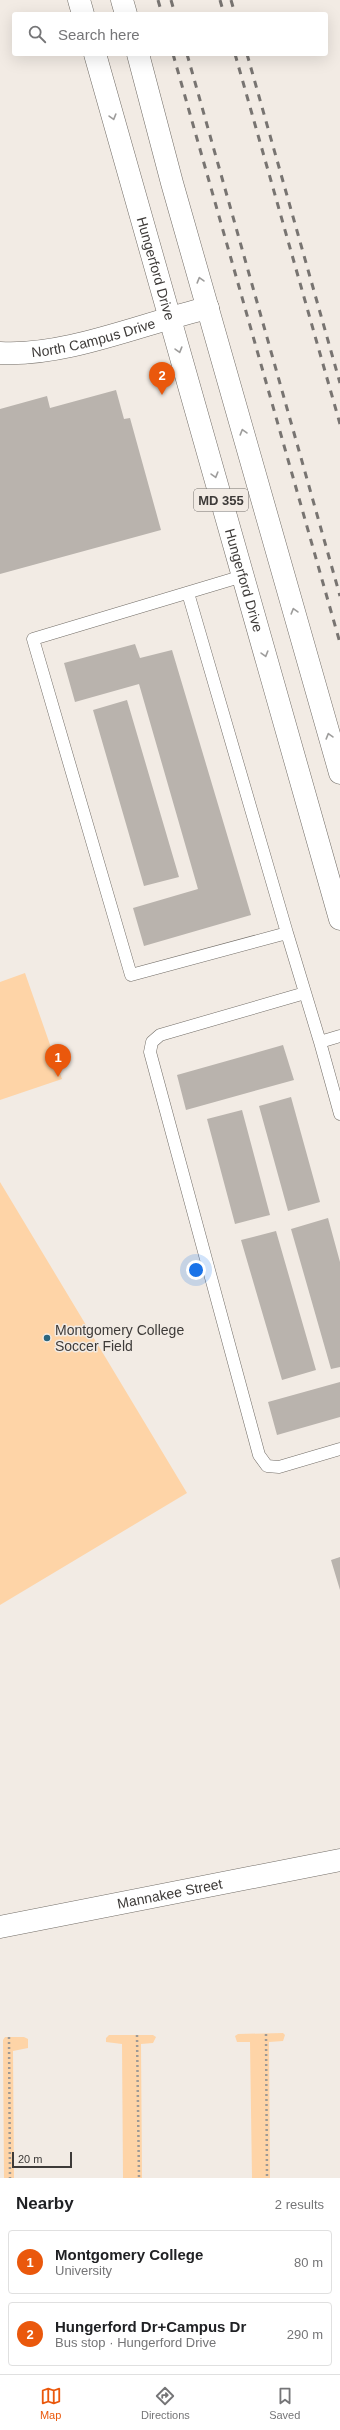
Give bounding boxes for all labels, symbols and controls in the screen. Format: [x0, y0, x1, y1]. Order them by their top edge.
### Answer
search box [12, 12, 328, 56]
icon: search [26, 23, 48, 45]
text: Search here [58, 26, 140, 43]
one-way arrow [108, 114, 117, 121]
street label: Hungerford Drive [134, 215, 178, 322]
one-way arrow [196, 277, 205, 284]
street label: North Campus Drive [30, 315, 157, 360]
one-way arrow [174, 347, 183, 354]
pin: 2 [149, 362, 175, 395]
one-way arrow [239, 429, 248, 436]
one-way arrow [210, 472, 218, 479]
road number: MD 355 [194, 489, 248, 511]
street label: Hungerford Drive [222, 527, 266, 634]
one-way arrow [290, 608, 299, 615]
one-way arrow [260, 651, 269, 658]
one-way arrow [325, 733, 334, 740]
pin: 1 [45, 1044, 71, 1077]
your location [186, 1260, 206, 1280]
place label: Montgomery College Soccer Field [55, 1322, 184, 1354]
marker: Montgomery College Soccer Field [42, 1333, 52, 1343]
street label: Mannakee Street [116, 1875, 224, 1912]
scale bar [12, 2150, 72, 2169]
text: 20 m [18, 2153, 42, 2165]
text: Nearby [16, 2194, 74, 2213]
text: 2 results [275, 2197, 324, 2212]
text: Montgomery College [55, 2246, 203, 2263]
text: 1 [26, 2255, 34, 2270]
text: 80 m [294, 2255, 323, 2270]
text: University [55, 2263, 112, 2278]
text: Hungerford Dr+Campus Dr [55, 2318, 246, 2335]
text: 2 [26, 2327, 34, 2342]
text: 290 m [287, 2327, 323, 2342]
text: Bus stop · Hungerford Drive [55, 2335, 216, 2350]
tab: Map [40, 2385, 62, 2421]
tab: Directions [141, 2385, 190, 2421]
tab: Saved [269, 2385, 300, 2421]

